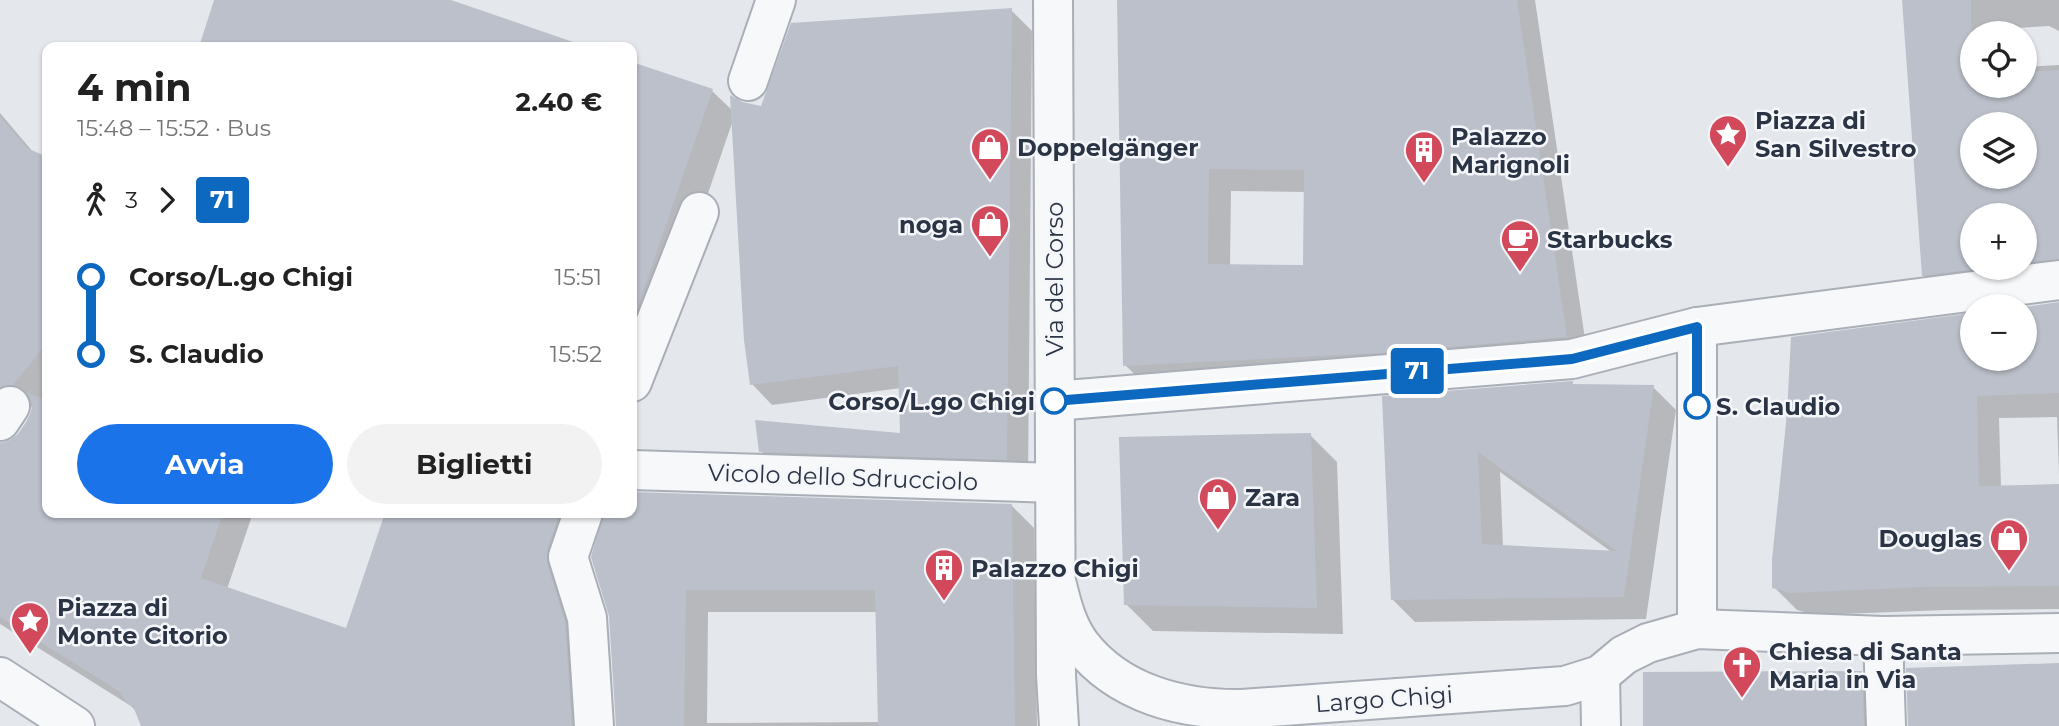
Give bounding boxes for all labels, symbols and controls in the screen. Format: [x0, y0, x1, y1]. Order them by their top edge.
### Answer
map controls [1960, 21, 2037, 371]
button: locate [1960, 21, 2037, 98]
text: 4 min [77, 64, 192, 111]
text: 2.40 € [516, 86, 602, 118]
place label: Piazza di San Silvestro [1755, 106, 1916, 163]
button: layers [1960, 112, 2037, 189]
place icon: Piazza di San Silvestro [1707, 113, 1749, 168]
text: 15:48 – 15:52 · Bus [77, 114, 271, 142]
place label: Palazzo Marignoli [1451, 122, 1570, 179]
shop icon: Doppelgänger [969, 126, 1011, 181]
building icon: Palazzo Marignoli [1403, 129, 1445, 184]
place label: Doppelgänger [1017, 133, 1199, 162]
icon: walk [77, 181, 115, 219]
icon: forward [148, 181, 186, 219]
text: 71 [210, 185, 235, 214]
text: 3 [125, 186, 138, 214]
street label: Via del Corso [1040, 202, 1069, 356]
shop icon: noga [969, 203, 1011, 258]
button: + [1960, 203, 2037, 280]
place label: noga [899, 210, 963, 239]
cafe icon: Starbucks [1499, 218, 1541, 273]
place label: Starbucks [1547, 225, 1673, 254]
text: Corso/L.go Chigi [129, 261, 353, 293]
text: 15:51 [554, 263, 602, 291]
button: − [1960, 294, 2037, 371]
text: S. Claudio [129, 338, 264, 370]
text: 15:52 [550, 340, 602, 368]
line badge: 71 [1386, 348, 1448, 394]
text: 71 [1405, 356, 1429, 385]
place label: Corso/L.go Chigi [828, 387, 1035, 416]
marker: Corso/L.go Chigi [1041, 388, 1067, 414]
place label: S. Claudio [1716, 392, 1840, 421]
marker: S. Claudio [1684, 393, 1710, 419]
button: Avvia [77, 424, 333, 504]
button: Biglietti [347, 424, 602, 504]
street label: Vicolo dello Sdrucciolo [707, 458, 979, 496]
shop icon: Zara [1197, 476, 1239, 531]
place label: Zara [1245, 483, 1300, 512]
shop icon: Douglas [1988, 517, 2030, 572]
place label: Douglas [1878, 524, 1982, 553]
building icon: Palazzo Chigi [923, 547, 965, 602]
place label: Palazzo Chigi [971, 554, 1139, 583]
place label: Piazza di Monte Citorio [57, 593, 228, 650]
place icon: Piazza di Monte Citorio [9, 600, 51, 655]
place label: Chiesa di Santa Maria in Via [1769, 637, 1962, 694]
church icon: Chiesa di Santa Maria in Via [1721, 644, 1763, 699]
street label: Largo Chigi [1314, 680, 1454, 718]

